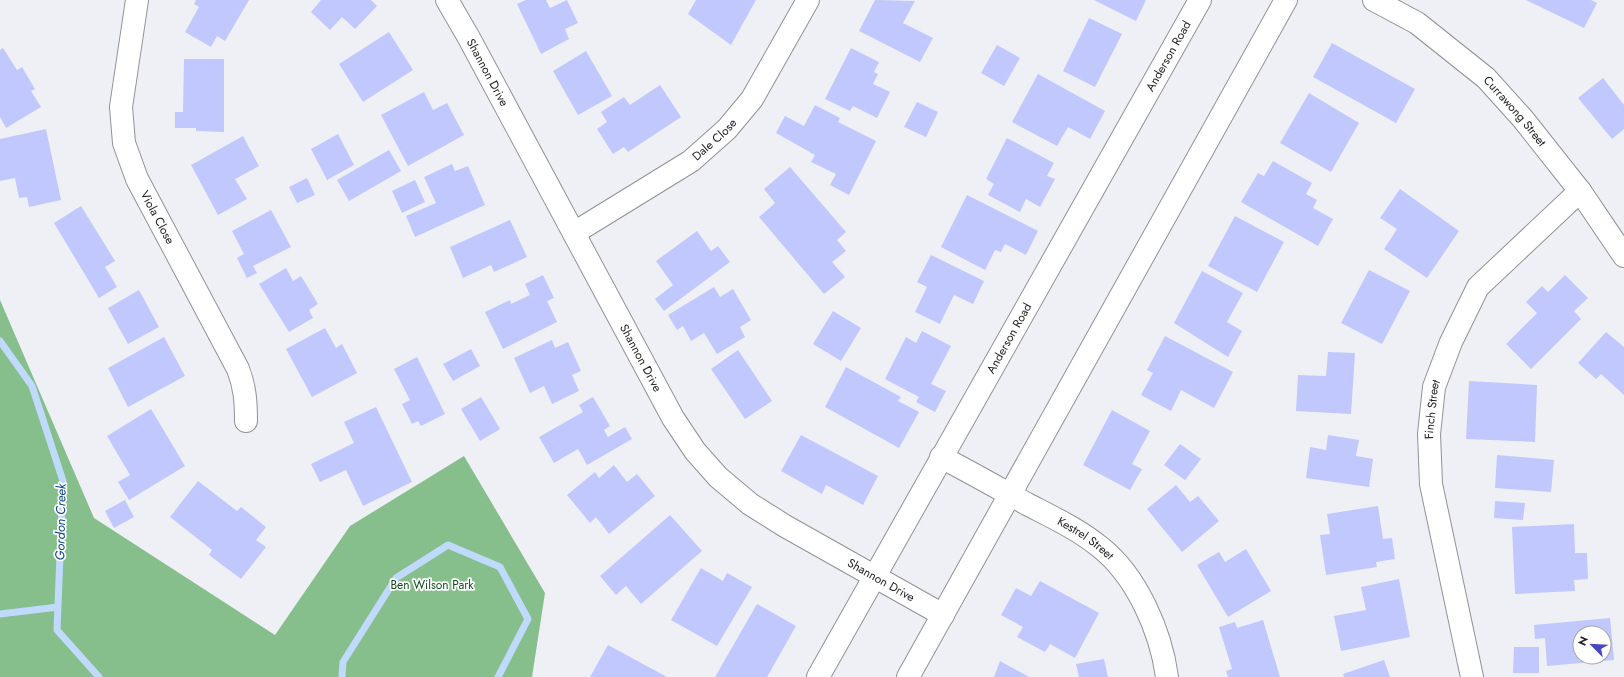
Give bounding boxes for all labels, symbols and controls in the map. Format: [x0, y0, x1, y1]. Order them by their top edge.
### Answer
street label: Anderson Road [1141, 17, 1196, 95]
street label: Shannon Drive [462, 35, 513, 110]
street label: Currawong Street [1479, 72, 1551, 151]
street label: Dale Close [688, 115, 741, 165]
street label: Viola Close [136, 187, 179, 247]
street label: Anderson Road [982, 300, 1036, 377]
street label: Shannon Drive [615, 321, 666, 395]
street label: Finch Street [1420, 377, 1445, 440]
water label: Gordon Creek [50, 483, 71, 561]
street label: Kestrel Street [1054, 512, 1118, 564]
street label: Shannon Drive [844, 554, 918, 606]
park label: Ben Wilson Park [390, 576, 474, 594]
north arrow [1572, 625, 1612, 665]
text: N [1574, 634, 1592, 648]

